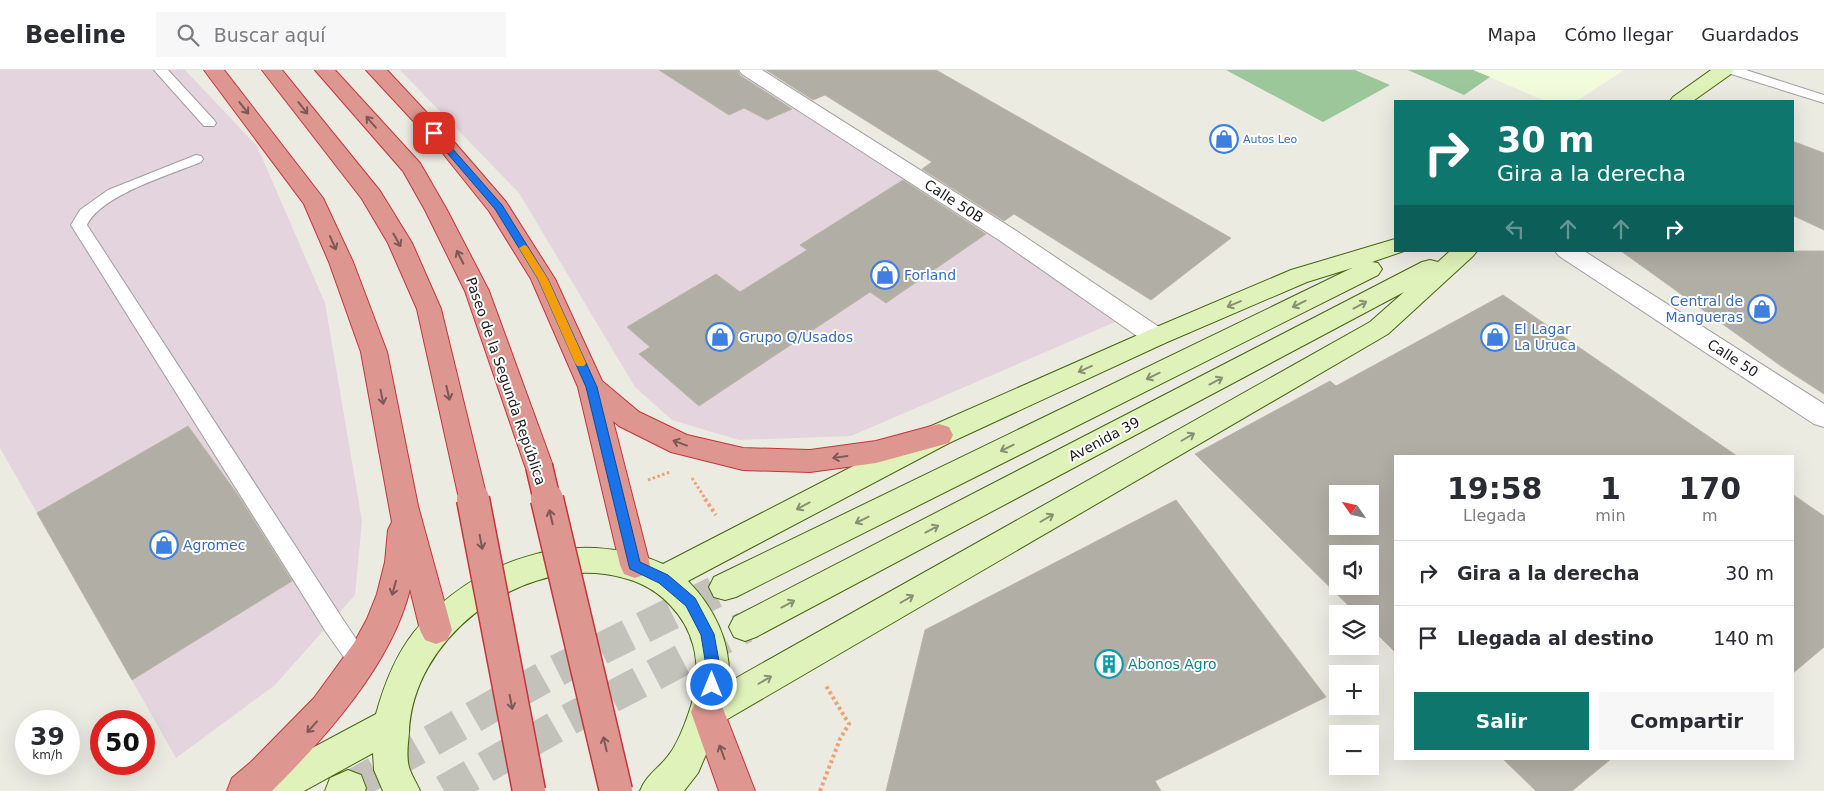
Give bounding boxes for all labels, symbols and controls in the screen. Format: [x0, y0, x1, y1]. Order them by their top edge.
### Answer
search box [156, 12, 506, 57]
text: Beeline [25, 21, 126, 49]
icon: search [174, 21, 202, 49]
text: Buscar aquí [214, 24, 326, 46]
text: Mapa [1487, 24, 1536, 45]
text: Cómo llegar [1564, 24, 1673, 45]
text: Guardados [1701, 24, 1799, 45]
one-way arrow [238, 101, 249, 114]
one-way arrow [298, 101, 308, 115]
pin [413, 112, 455, 154]
one-way arrow [365, 116, 377, 129]
icon: arrive [420, 119, 448, 147]
icon: right [1414, 120, 1479, 185]
text: 30 m [1497, 120, 1594, 160]
shop icon: Autos Leo [1209, 124, 1239, 154]
place label: Autos Leo [1243, 133, 1297, 146]
text: Gira a la derecha [1497, 161, 1686, 186]
street label: Calle 50B [922, 176, 986, 226]
icon: left [1501, 215, 1529, 243]
icon: ahead [1554, 215, 1582, 243]
icon: ahead [1607, 215, 1635, 243]
icon: right [1660, 215, 1688, 243]
one-way arrow [393, 232, 403, 246]
one-way arrow [328, 235, 338, 250]
one-way arrow [455, 250, 464, 265]
shop icon: Forland [870, 260, 900, 290]
place label: Forland [904, 267, 956, 283]
street label: Paseo de la Segunda República [463, 275, 549, 487]
place label: Central de Mangueras [1665, 293, 1743, 325]
shop icon: Central de Mangueras [1747, 294, 1777, 324]
one-way arrow [1227, 299, 1242, 309]
one-way arrow [1291, 299, 1306, 309]
one-way arrow [1352, 300, 1367, 310]
place label: El Lagar La Uruca [1514, 321, 1576, 353]
shop icon: Grupo Q/Usados [705, 322, 735, 352]
shop icon: El Lagar La Uruca [1480, 322, 1510, 352]
place label: Grupo Q/Usados [739, 329, 853, 345]
street label: Calle 50 [1705, 336, 1761, 380]
one-way arrow [1078, 365, 1093, 374]
one-way arrow [1146, 372, 1161, 381]
one-way arrow [1208, 375, 1222, 385]
one-way arrow [444, 384, 453, 400]
one-way arrow [378, 389, 388, 405]
street label: Avenida 39 [1066, 414, 1142, 464]
one-way arrow [1181, 432, 1195, 442]
one-way arrow [673, 438, 688, 447]
one-way arrow [1000, 444, 1015, 453]
one-way arrow [833, 452, 849, 462]
text: 19:58 [1447, 471, 1542, 506]
text: 1 [1600, 471, 1621, 506]
text: 170 [1678, 471, 1741, 506]
north arrow [1329, 485, 1379, 535]
map controls [1329, 485, 1379, 775]
one-way arrow [795, 501, 810, 511]
text: Llegada [1463, 506, 1526, 525]
text: min [1595, 506, 1626, 525]
text: m [1702, 506, 1718, 525]
one-way arrow [546, 510, 555, 526]
one-way arrow [1040, 513, 1055, 523]
one-way arrow [854, 515, 869, 525]
one-way arrow [924, 524, 939, 533]
shop icon: Agromec [149, 530, 179, 560]
one-way arrow [477, 533, 486, 549]
place label: Agromec [183, 537, 245, 553]
button: sound [1329, 545, 1379, 595]
icon: right [1414, 559, 1442, 587]
text: Gira a la derecha [1457, 562, 1640, 584]
text: 30 m [1725, 562, 1774, 584]
one-way arrow [389, 580, 398, 596]
one-way arrow [899, 594, 914, 604]
one-way arrow [780, 599, 795, 608]
button: layers [1329, 605, 1379, 655]
icon: arrive [1414, 624, 1442, 652]
text: Llegada al destino [1457, 627, 1654, 649]
text: 140 m [1713, 627, 1774, 649]
building icon: Abonos Agro [1094, 649, 1124, 679]
place label: Abonos Agro [1128, 656, 1217, 672]
position arrow [685, 658, 737, 710]
button: + [1329, 665, 1379, 715]
one-way arrow [758, 674, 772, 684]
button: Salir [1414, 692, 1589, 750]
button: Compartir [1599, 692, 1774, 750]
one-way arrow [507, 693, 517, 709]
speed limit sign: 50 [90, 710, 155, 775]
one-way arrow [306, 720, 317, 733]
text: 39 [30, 722, 65, 751]
button: − [1329, 725, 1379, 775]
one-way arrow [600, 736, 609, 752]
one-way arrow [717, 744, 726, 760]
text: km/h [32, 748, 63, 762]

